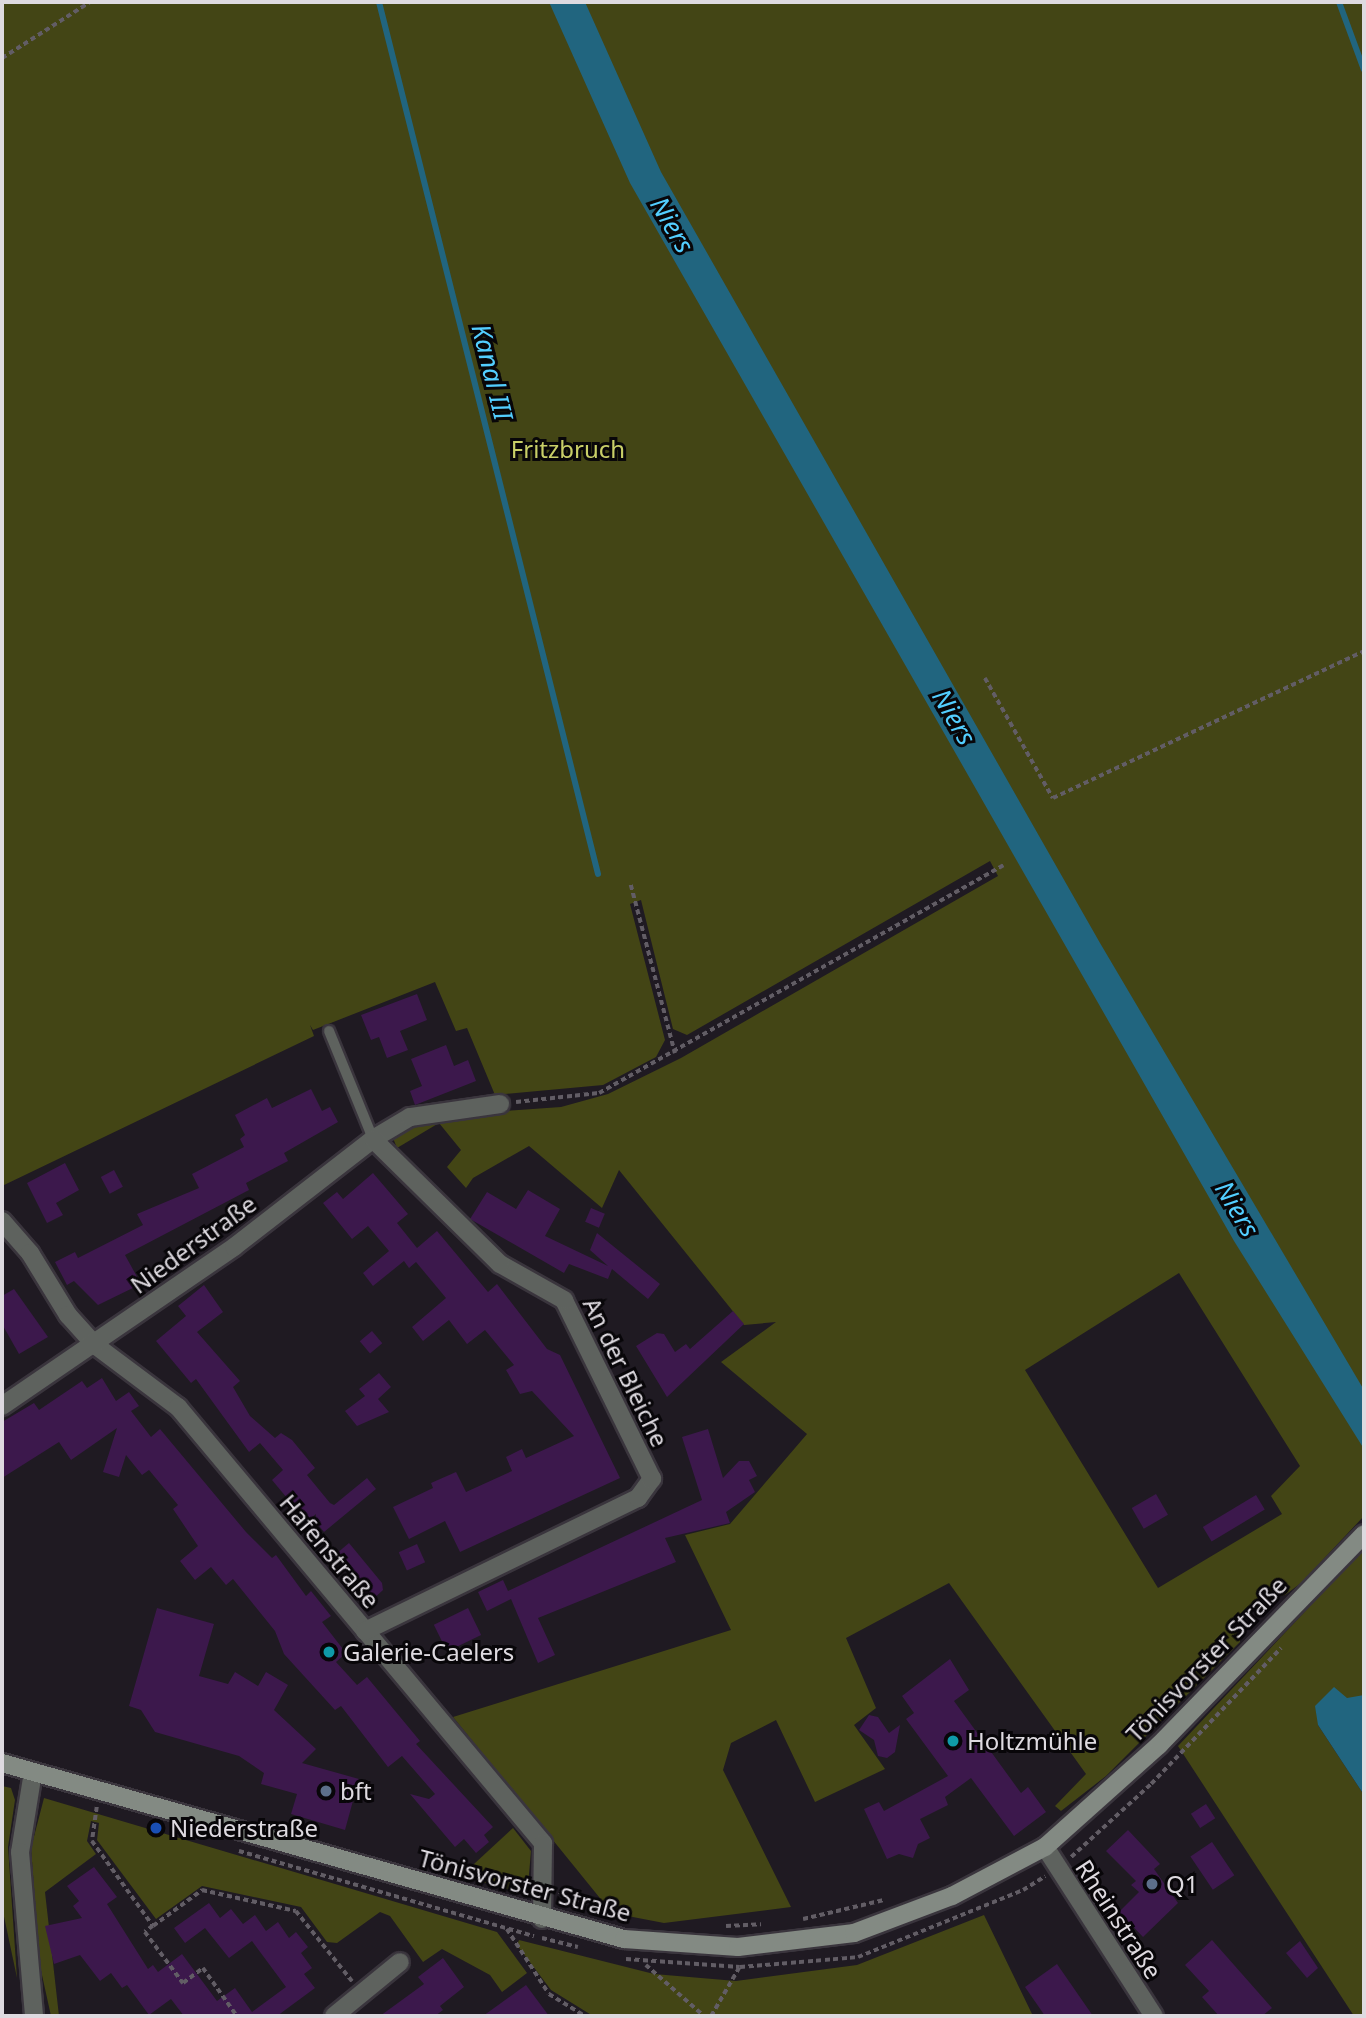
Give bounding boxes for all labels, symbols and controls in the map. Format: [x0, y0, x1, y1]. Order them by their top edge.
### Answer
water label: Niers [644, 191, 700, 259]
water label: Kanal III [465, 321, 519, 423]
park label: Fritzbruch [511, 435, 625, 463]
water label: Niers [926, 683, 982, 751]
water label: Niers [1208, 1175, 1266, 1243]
street label: Niederstraße [125, 1189, 261, 1299]
street label: An der Bleiche [577, 1293, 675, 1451]
street label: Hafenstraße [274, 1488, 386, 1614]
street label: Tönisvorster Straße [1120, 1570, 1292, 1748]
place label: Galerie-Caelers [343, 1638, 514, 1666]
marker: Galerie-Caelers [321, 1644, 337, 1660]
place label: Holtzmühle [967, 1727, 1097, 1755]
marker: Holtzmühle [945, 1733, 961, 1749]
place label: bft [340, 1777, 372, 1805]
marker: bft [318, 1783, 334, 1799]
place label: Niederstraße [170, 1814, 318, 1842]
marker: Niederstraße [148, 1820, 164, 1836]
street label: Tönisvorster Straße [416, 1843, 634, 1927]
street label: Rheinstraße [1070, 1854, 1168, 1984]
place label: Q1 [1166, 1870, 1198, 1898]
marker: Q1 [1144, 1876, 1160, 1892]

